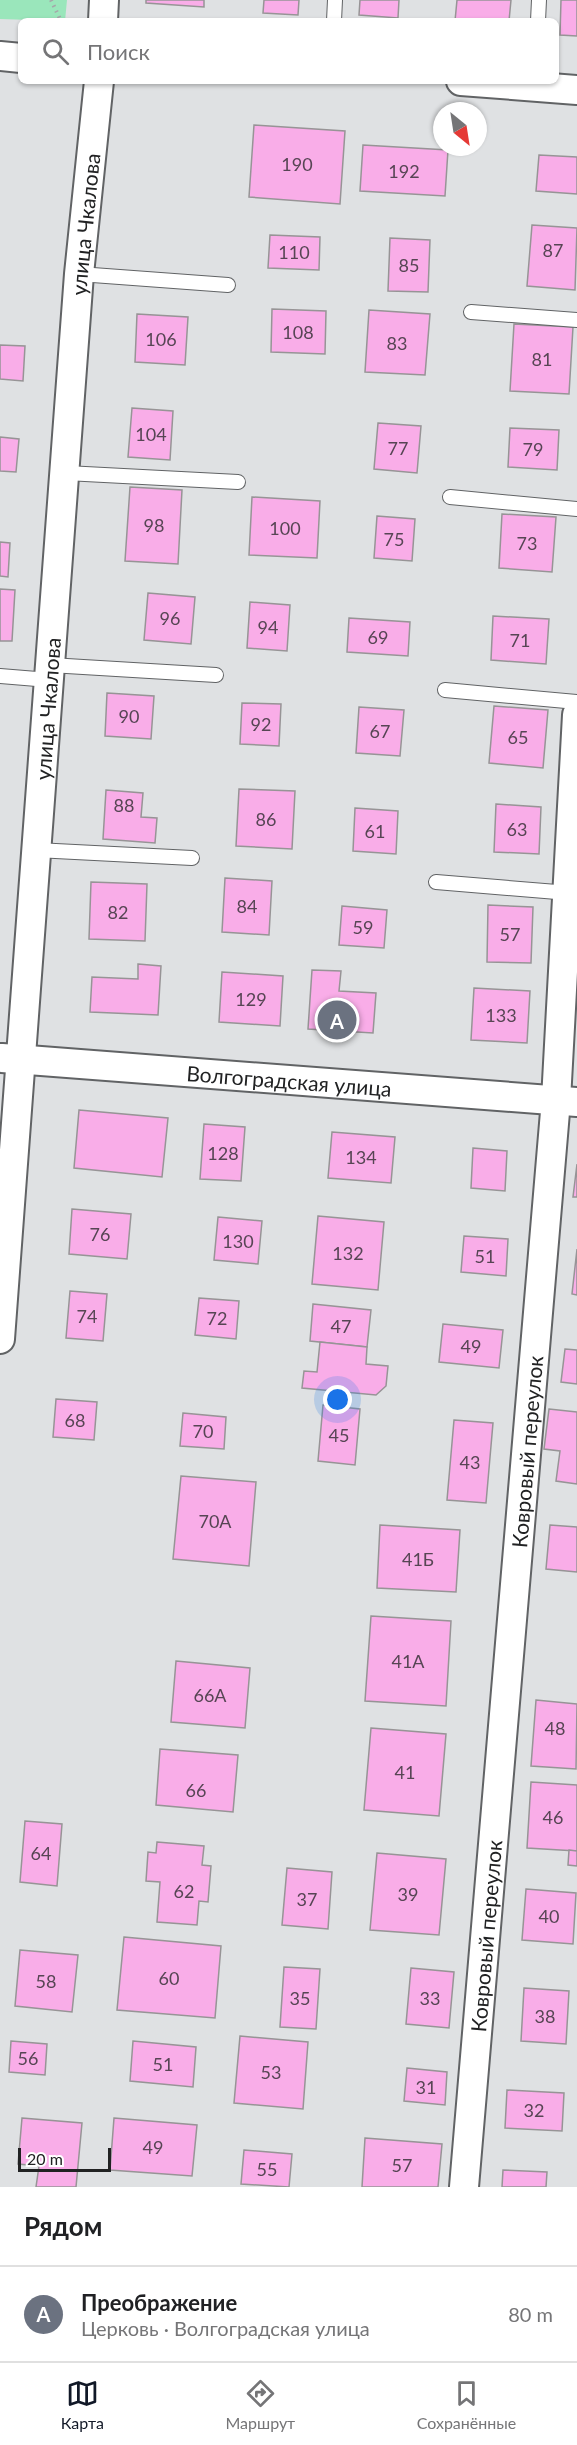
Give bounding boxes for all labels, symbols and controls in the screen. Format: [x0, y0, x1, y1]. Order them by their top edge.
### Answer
search box [18, 18, 559, 84]
icon: search [39, 35, 72, 68]
text: Поиск [87, 38, 150, 65]
north arrow [433, 102, 487, 156]
street label: улица Чкалова [65, 152, 104, 296]
house number: 190 [281, 153, 313, 175]
house number: 192 [388, 160, 420, 182]
house number: 87 [543, 239, 563, 261]
house number: 110 [278, 241, 310, 263]
house number: 85 [399, 254, 419, 276]
house number: 108 [282, 321, 314, 343]
house number: 106 [145, 328, 177, 350]
house number: 83 [387, 332, 407, 354]
house number: 81 [532, 348, 552, 370]
house number: 104 [135, 423, 167, 445]
house number: 77 [388, 437, 408, 459]
house number: 79 [523, 438, 543, 460]
house number: 98 [144, 514, 164, 536]
house number: 100 [269, 517, 301, 539]
house number: 75 [384, 528, 404, 550]
house number: 73 [517, 532, 537, 554]
house number: 96 [160, 607, 180, 629]
house number: 94 [258, 616, 278, 638]
house number: 69 [368, 626, 388, 648]
house number: 71 [510, 629, 530, 651]
street label: улица Чкалова [29, 637, 65, 781]
house number: 90 [119, 705, 139, 727]
house number: 92 [251, 713, 271, 735]
house number: 67 [370, 720, 390, 742]
house number: 65 [508, 726, 528, 748]
house number: 88 [114, 794, 134, 816]
house number: 86 [256, 808, 276, 830]
house number: 63 [507, 818, 527, 840]
house number: 61 [365, 820, 385, 842]
house number: 84 [237, 895, 257, 917]
house number: 82 [108, 901, 128, 923]
house number: 59 [353, 916, 373, 938]
house number: 57 [500, 923, 520, 945]
house number: 129 [235, 988, 267, 1010]
pin: A [318, 998, 356, 1042]
house number: 133 [485, 1004, 517, 1026]
street label: Волгоградская улица [186, 1060, 393, 1100]
house number: 128 [207, 1142, 239, 1164]
house number: 134 [345, 1146, 377, 1168]
house number: 76 [90, 1223, 110, 1245]
house number: 130 [222, 1230, 254, 1252]
house number: 132 [332, 1242, 364, 1264]
house number: 51 [475, 1245, 495, 1267]
house number: 74 [77, 1305, 97, 1327]
house number: 72 [207, 1307, 227, 1329]
house number: 47 [331, 1315, 351, 1337]
house number: 49 [461, 1335, 481, 1357]
street label: Ковровый переулок [506, 1354, 547, 1549]
your location [323, 1385, 352, 1414]
house number: 68 [65, 1409, 85, 1431]
house number: 70 [193, 1420, 213, 1442]
house number: 45 [329, 1424, 349, 1446]
house number: 43 [460, 1451, 480, 1473]
house number: 70А [198, 1510, 232, 1532]
house number: 41Б [402, 1548, 434, 1570]
house number: 41А [391, 1650, 425, 1672]
house number: 66А [193, 1684, 227, 1706]
house number: 48 [545, 1717, 565, 1739]
house number: 41 [395, 1761, 415, 1783]
house number: 66 [186, 1779, 206, 1801]
house number: 46 [543, 1806, 563, 1828]
street label: Ковровый переулок [465, 1839, 506, 2033]
house number: 64 [31, 1842, 51, 1864]
house number: 62 [174, 1880, 194, 1902]
house number: 39 [398, 1883, 418, 1905]
house number: 37 [297, 1888, 317, 1910]
house number: 40 [539, 1905, 559, 1927]
house number: 60 [159, 1967, 179, 1989]
house number: 58 [36, 1970, 56, 1992]
house number: 35 [290, 1987, 310, 2009]
house number: 33 [420, 1987, 440, 2009]
house number: 38 [535, 2005, 555, 2027]
house number: 56 [18, 2047, 38, 2069]
house number: 51 [153, 2053, 173, 2075]
house number: 53 [261, 2061, 281, 2083]
house number: 31 [416, 2076, 436, 2098]
house number: 32 [524, 2099, 544, 2121]
house number: 49 [143, 2136, 163, 2158]
scale bar [18, 2145, 111, 2172]
text: 20 m [27, 2149, 63, 2168]
house number: 57 [392, 2154, 412, 2176]
house number: 55 [257, 2158, 277, 2180]
text: Рядом [24, 2210, 102, 2242]
text: Преображение [81, 2289, 237, 2316]
text: A [37, 2302, 50, 2326]
text: 80 m [508, 2302, 553, 2326]
text: Церковь · Волгоградская улица [81, 2316, 370, 2340]
tab: Карта [61, 2377, 104, 2432]
tab: Маршрут [225, 2377, 295, 2432]
tab: Сохранённые [417, 2377, 516, 2432]

